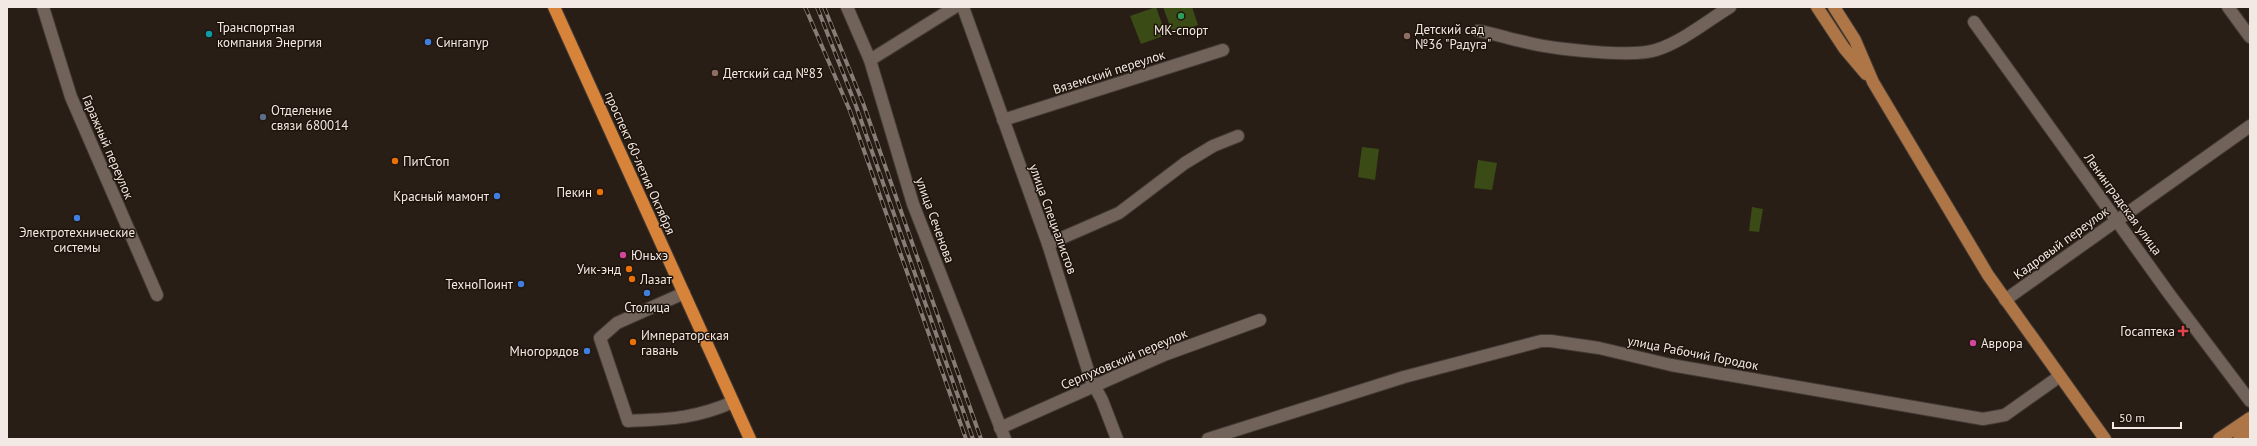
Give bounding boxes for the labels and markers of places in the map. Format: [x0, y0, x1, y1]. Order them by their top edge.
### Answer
marker: МК-спорт [1176, 11, 1186, 21]
place label: Транспортная компания Энергия [217, 19, 322, 51]
place label: Детский сад №36 "Радуга" [1415, 21, 1491, 53]
place label: МК-спорт [1154, 22, 1209, 39]
marker: Транспортная компания Энергия [204, 29, 214, 39]
marker: Детский сад №36 "Радуга" [1402, 31, 1412, 41]
place label: Сингапур [436, 34, 489, 51]
marker: Сингапур [423, 37, 433, 47]
place label: Детский сад №83 [723, 65, 823, 82]
marker: Детский сад №83 [710, 68, 720, 78]
place label: Отделение связи 680014 [271, 102, 348, 134]
marker: Отделение связи 680014 [258, 112, 268, 122]
place label: ПитСтоп [403, 153, 449, 170]
marker: ПитСтоп [390, 156, 400, 166]
place label: Пекин [556, 184, 592, 201]
marker: Пекин [595, 187, 605, 197]
place label: Красный мамонт [393, 188, 490, 205]
marker: Красный мамонт [492, 191, 502, 201]
marker: Электротехнические системы [72, 213, 82, 223]
place label: Электротехнические системы [19, 224, 135, 256]
place label: Юньхэ [631, 247, 668, 264]
marker: Юньхэ [618, 250, 628, 260]
place label: Уик-энд [577, 261, 621, 278]
marker: Уик-энд [624, 264, 634, 274]
place label: Лазат [639, 271, 673, 288]
marker: Лазат [627, 274, 637, 284]
place label: ТехноПоинт [446, 276, 514, 293]
marker: ТехноПоинт [516, 279, 526, 289]
marker: Столица [642, 288, 652, 298]
place label: Столица [624, 299, 670, 316]
place label: Госаптека [2120, 323, 2175, 340]
marker: Госаптека [2178, 326, 2188, 336]
place label: Императорская гавань [641, 327, 729, 359]
place label: Аврора [1981, 335, 2023, 352]
marker: Императорская гавань [628, 337, 638, 347]
marker: Аврора [1968, 338, 1978, 348]
place label: Многорядов [509, 343, 579, 360]
marker: Многорядов [582, 346, 592, 356]

